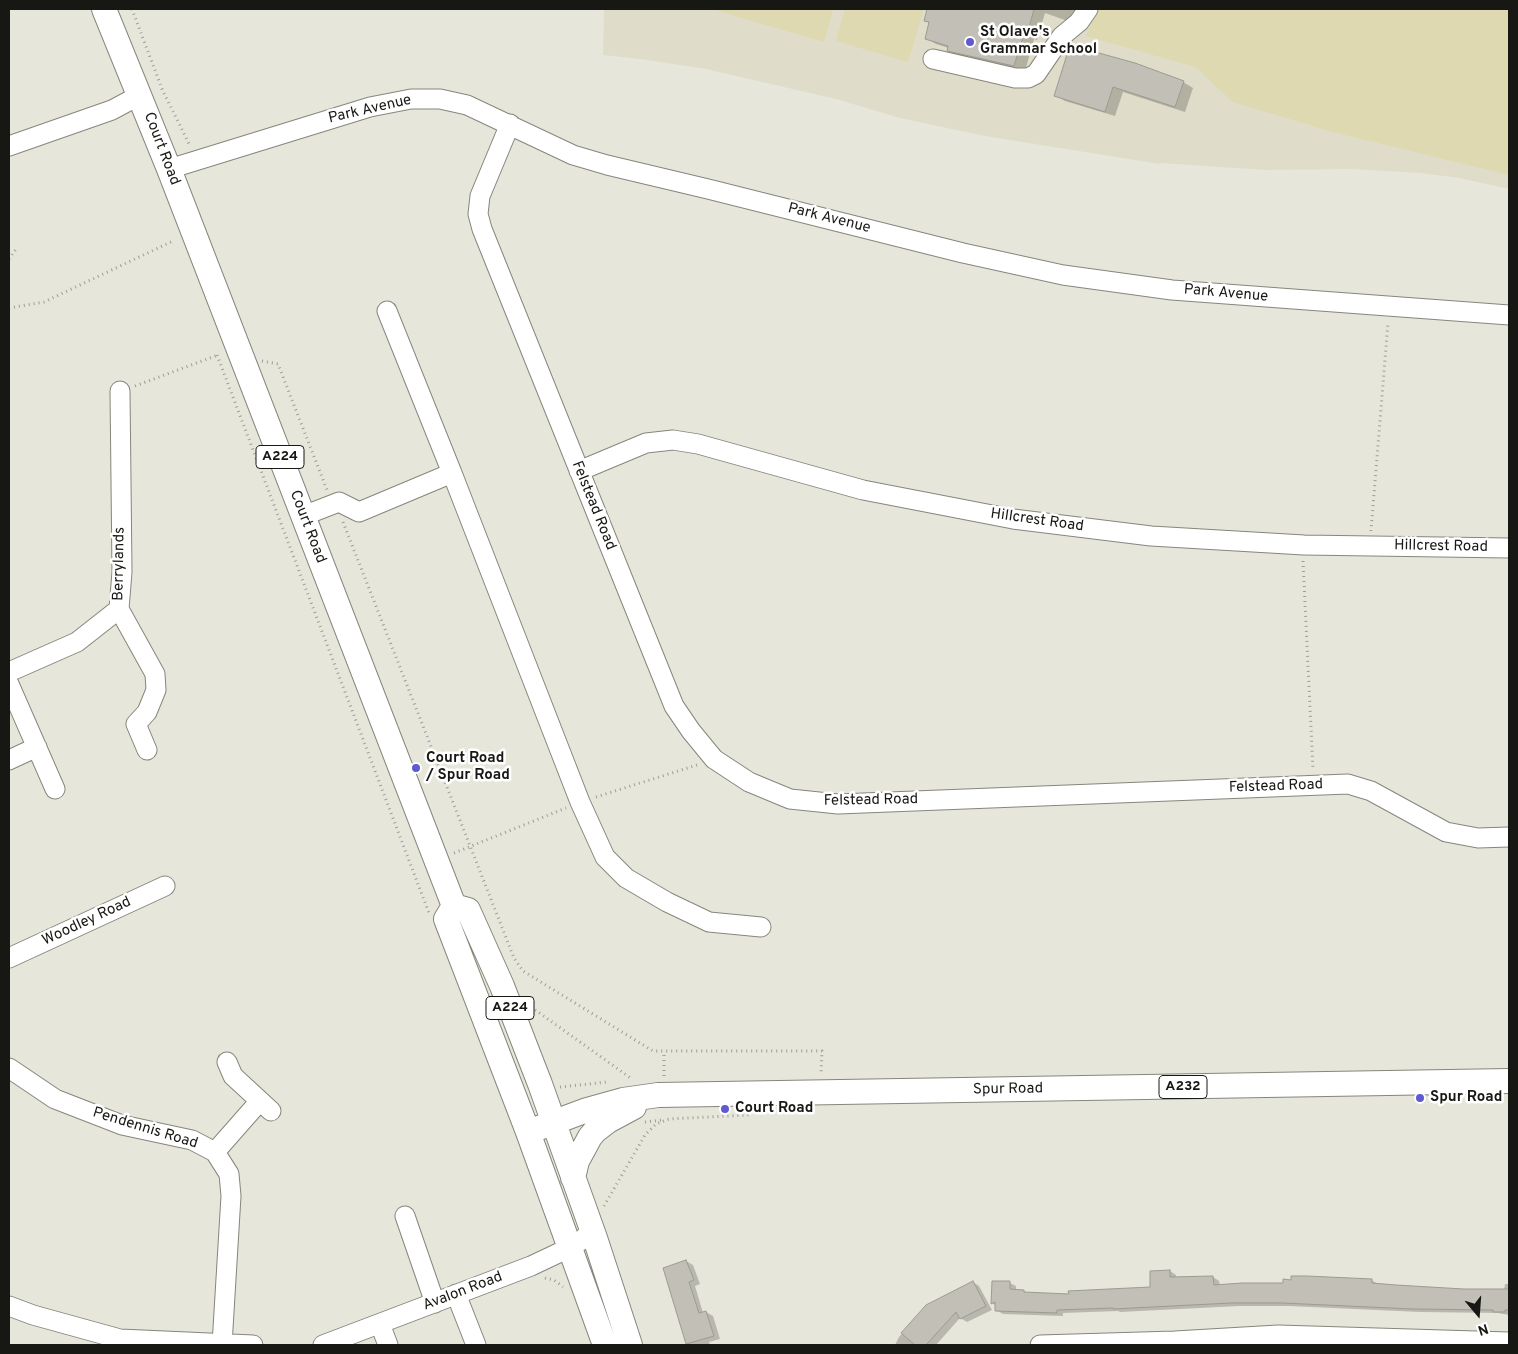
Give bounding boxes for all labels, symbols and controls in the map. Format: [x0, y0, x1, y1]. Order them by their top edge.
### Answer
place label: St Olave's Grammar School [980, 24, 1097, 59]
marker: St Olave's Grammar School [964, 36, 976, 48]
street label: Park Avenue [327, 92, 413, 128]
street label: Court Road [139, 110, 183, 188]
street label: Park Avenue [786, 200, 872, 238]
street label: Park Avenue [1183, 281, 1269, 307]
road number: A224 [256, 446, 304, 468]
street label: Felstead Road [567, 459, 619, 553]
street label: Court Road [285, 488, 329, 566]
street label: Hillcrest Road [989, 506, 1085, 536]
street label: Berrylands [110, 527, 130, 601]
street label: Hillcrest Road [1394, 537, 1488, 557]
place label: Court Road / Spur Road [426, 750, 510, 785]
marker: Court Road / Spur Road [410, 762, 422, 774]
street label: Felstead Road [1229, 776, 1323, 798]
street label: Felstead Road [824, 791, 918, 811]
street label: Woodley Road [40, 894, 134, 950]
road number: A224 [486, 996, 534, 1020]
road number: A232 [1159, 1076, 1207, 1098]
street label: Spur Road [973, 1080, 1043, 1100]
place label: Spur Road [1430, 1089, 1502, 1107]
marker: Spur Road [1414, 1092, 1426, 1104]
place label: Court Road [735, 1100, 813, 1118]
marker: Court Road [719, 1103, 731, 1115]
street label: Pendennis Road [90, 1104, 200, 1154]
street label: Avalon Road [421, 1269, 505, 1315]
north arrow [1453, 1289, 1503, 1339]
text: N [1475, 1319, 1490, 1338]

